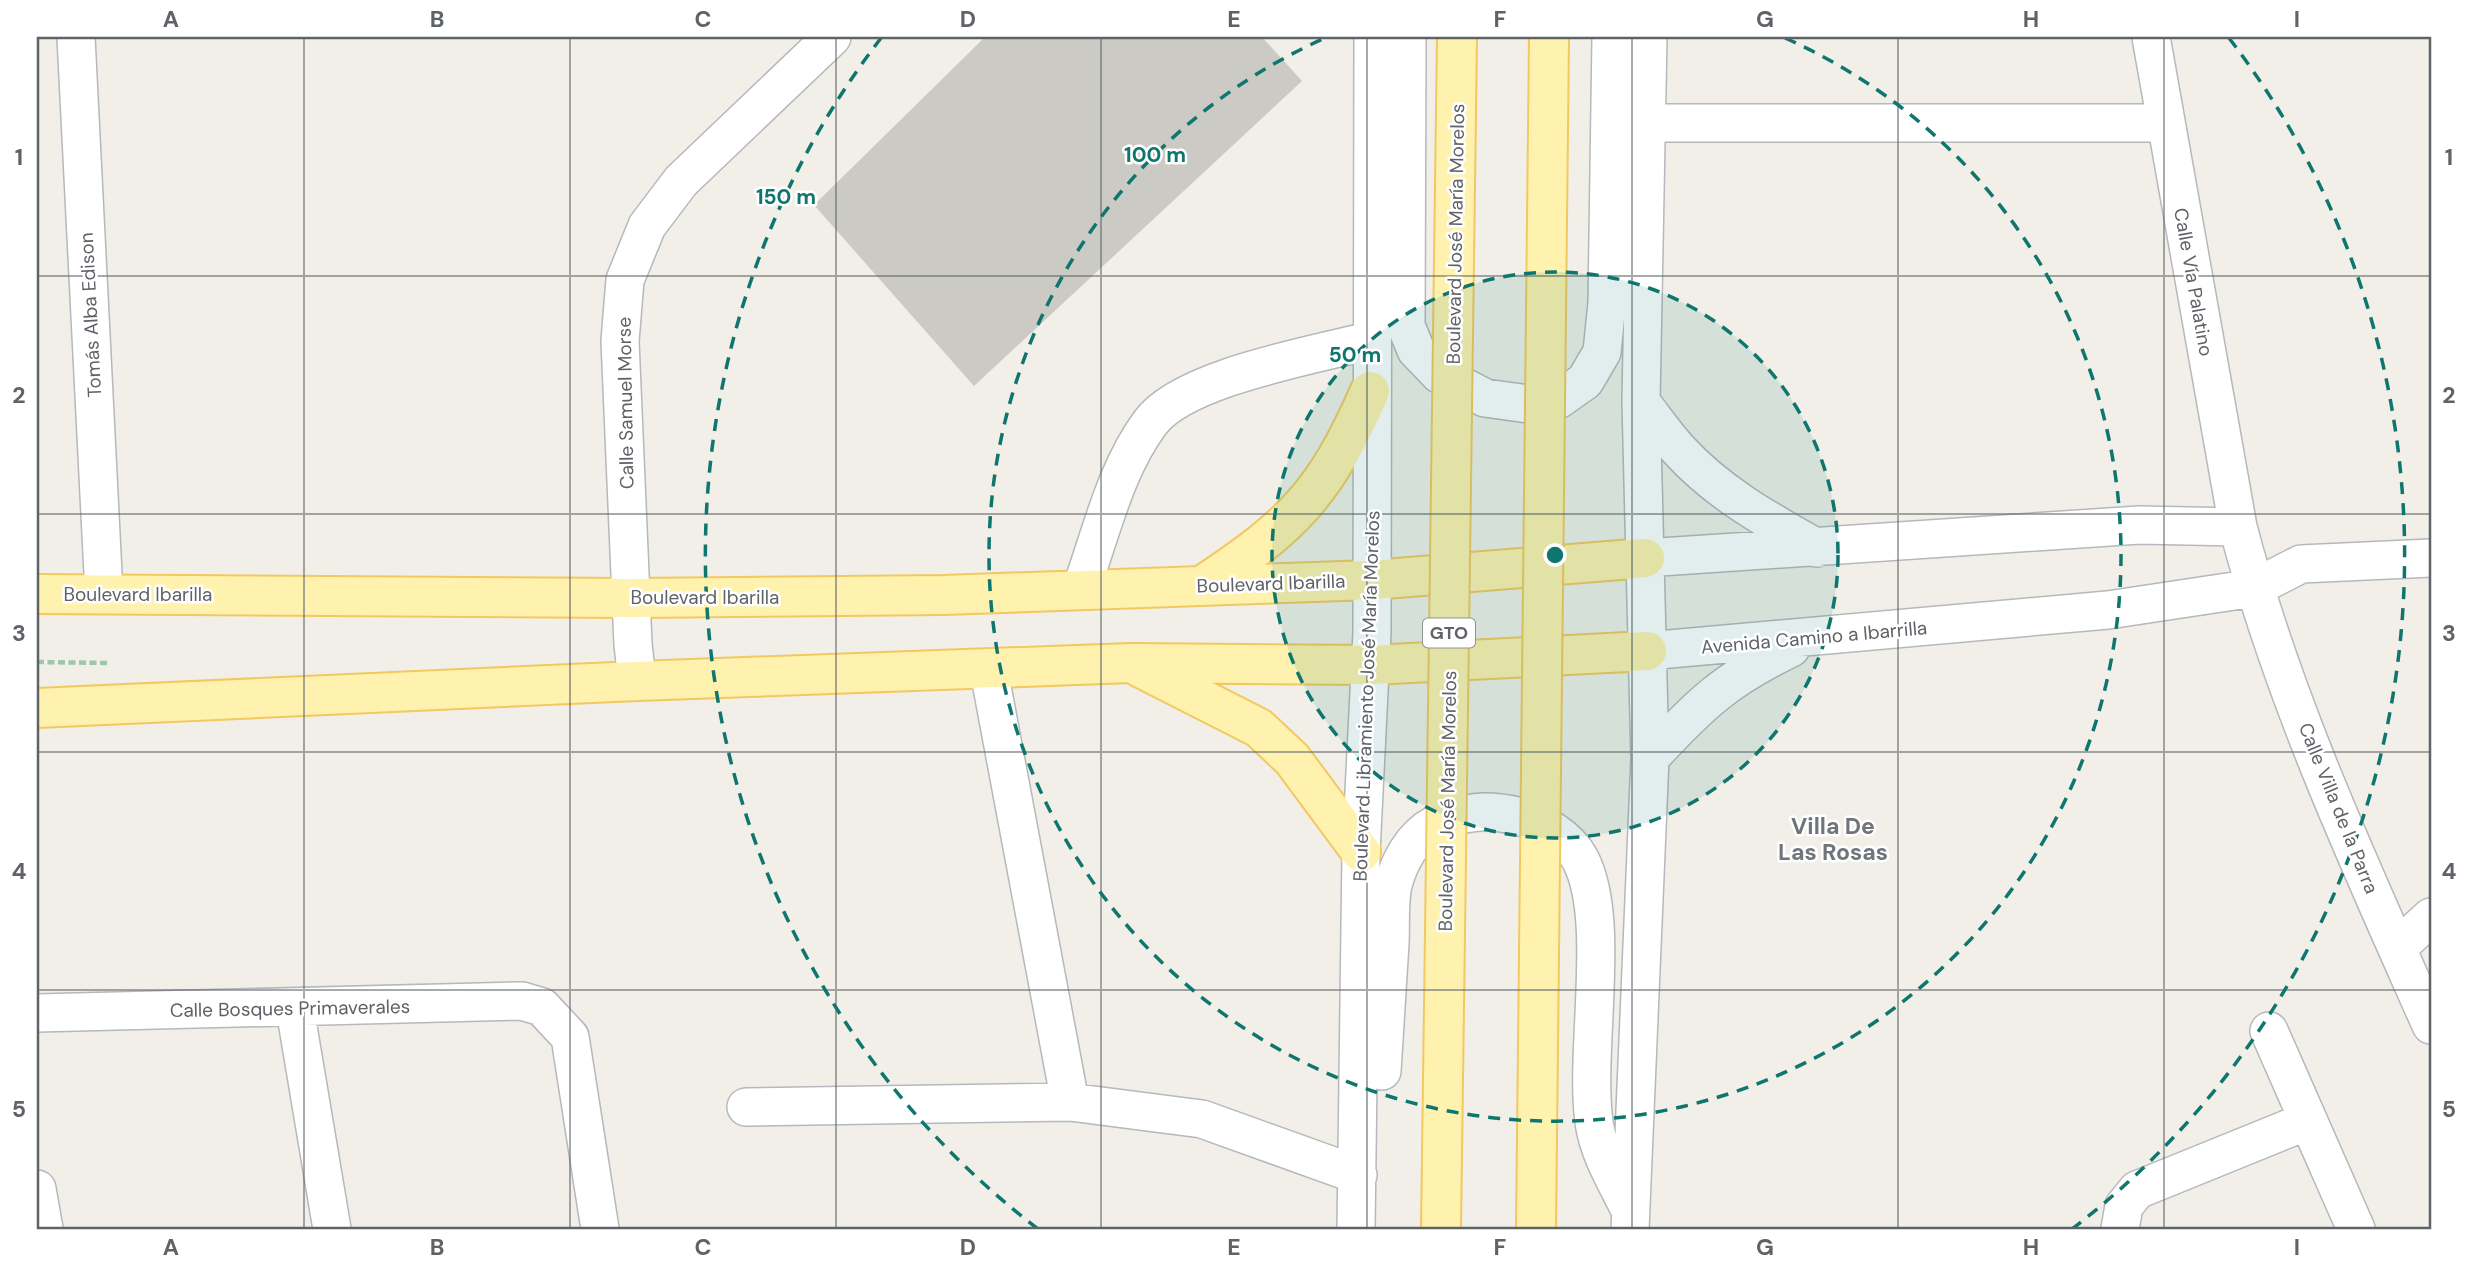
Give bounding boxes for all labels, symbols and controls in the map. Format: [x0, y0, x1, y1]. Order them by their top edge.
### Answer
text: A [163, 4, 179, 34]
text: B [430, 4, 444, 34]
text: C [695, 4, 711, 34]
text: D [960, 4, 976, 34]
text: E [1227, 4, 1241, 34]
text: F [1494, 4, 1507, 34]
text: G [1756, 4, 1774, 34]
text: H [2023, 4, 2039, 34]
text: I [2294, 4, 2300, 34]
street label: Boulevard José María Morelos [1441, 103, 1470, 365]
text: 100 m [1124, 141, 1186, 169]
text: 1 [15, 142, 23, 172]
text: 1 [2445, 142, 2453, 172]
text: 150 m [756, 183, 816, 211]
street label: Calle Vía Palatino [2168, 206, 2219, 358]
street label: Tomás Alba Edison [74, 232, 107, 398]
street label: Calle Samuel Morse [611, 317, 640, 489]
text: 50 m [1329, 341, 1381, 369]
text: 2 [12, 380, 26, 410]
text: 2 [2442, 380, 2456, 410]
street label: Boulevard Libramiento José María Morelos [1348, 510, 1385, 882]
centre of rings [1543, 543, 1567, 567]
street label: Boulevard Ibarilla [1196, 568, 1346, 599]
street label: Boulevard Ibarilla [64, 582, 212, 607]
street label: Boulevard Ibarilla [631, 585, 779, 610]
street label: Avenida Camino a Ibarrilla [1700, 615, 1928, 660]
text: 3 [12, 618, 26, 648]
road number: GTO [1423, 618, 1475, 648]
text: 3 [2442, 618, 2456, 648]
street label: Boulevard José María Morelos [1433, 670, 1462, 932]
street label: Calle Villa de la Parra [2293, 719, 2384, 897]
district label: Villa De Las Rosas [1778, 811, 1888, 867]
text: 4 [12, 856, 27, 886]
text: 4 [2442, 856, 2457, 886]
street label: Calle Bosques Primaverales [170, 994, 410, 1023]
text: 5 [12, 1094, 26, 1124]
text: 5 [2442, 1094, 2456, 1124]
text: A [163, 1232, 179, 1262]
text: B [430, 1232, 444, 1262]
text: C [695, 1232, 711, 1262]
text: D [960, 1232, 976, 1262]
text: E [1227, 1232, 1241, 1262]
text: F [1494, 1232, 1507, 1262]
text: G [1756, 1232, 1774, 1262]
text: H [2023, 1232, 2039, 1262]
text: I [2294, 1232, 2300, 1262]

